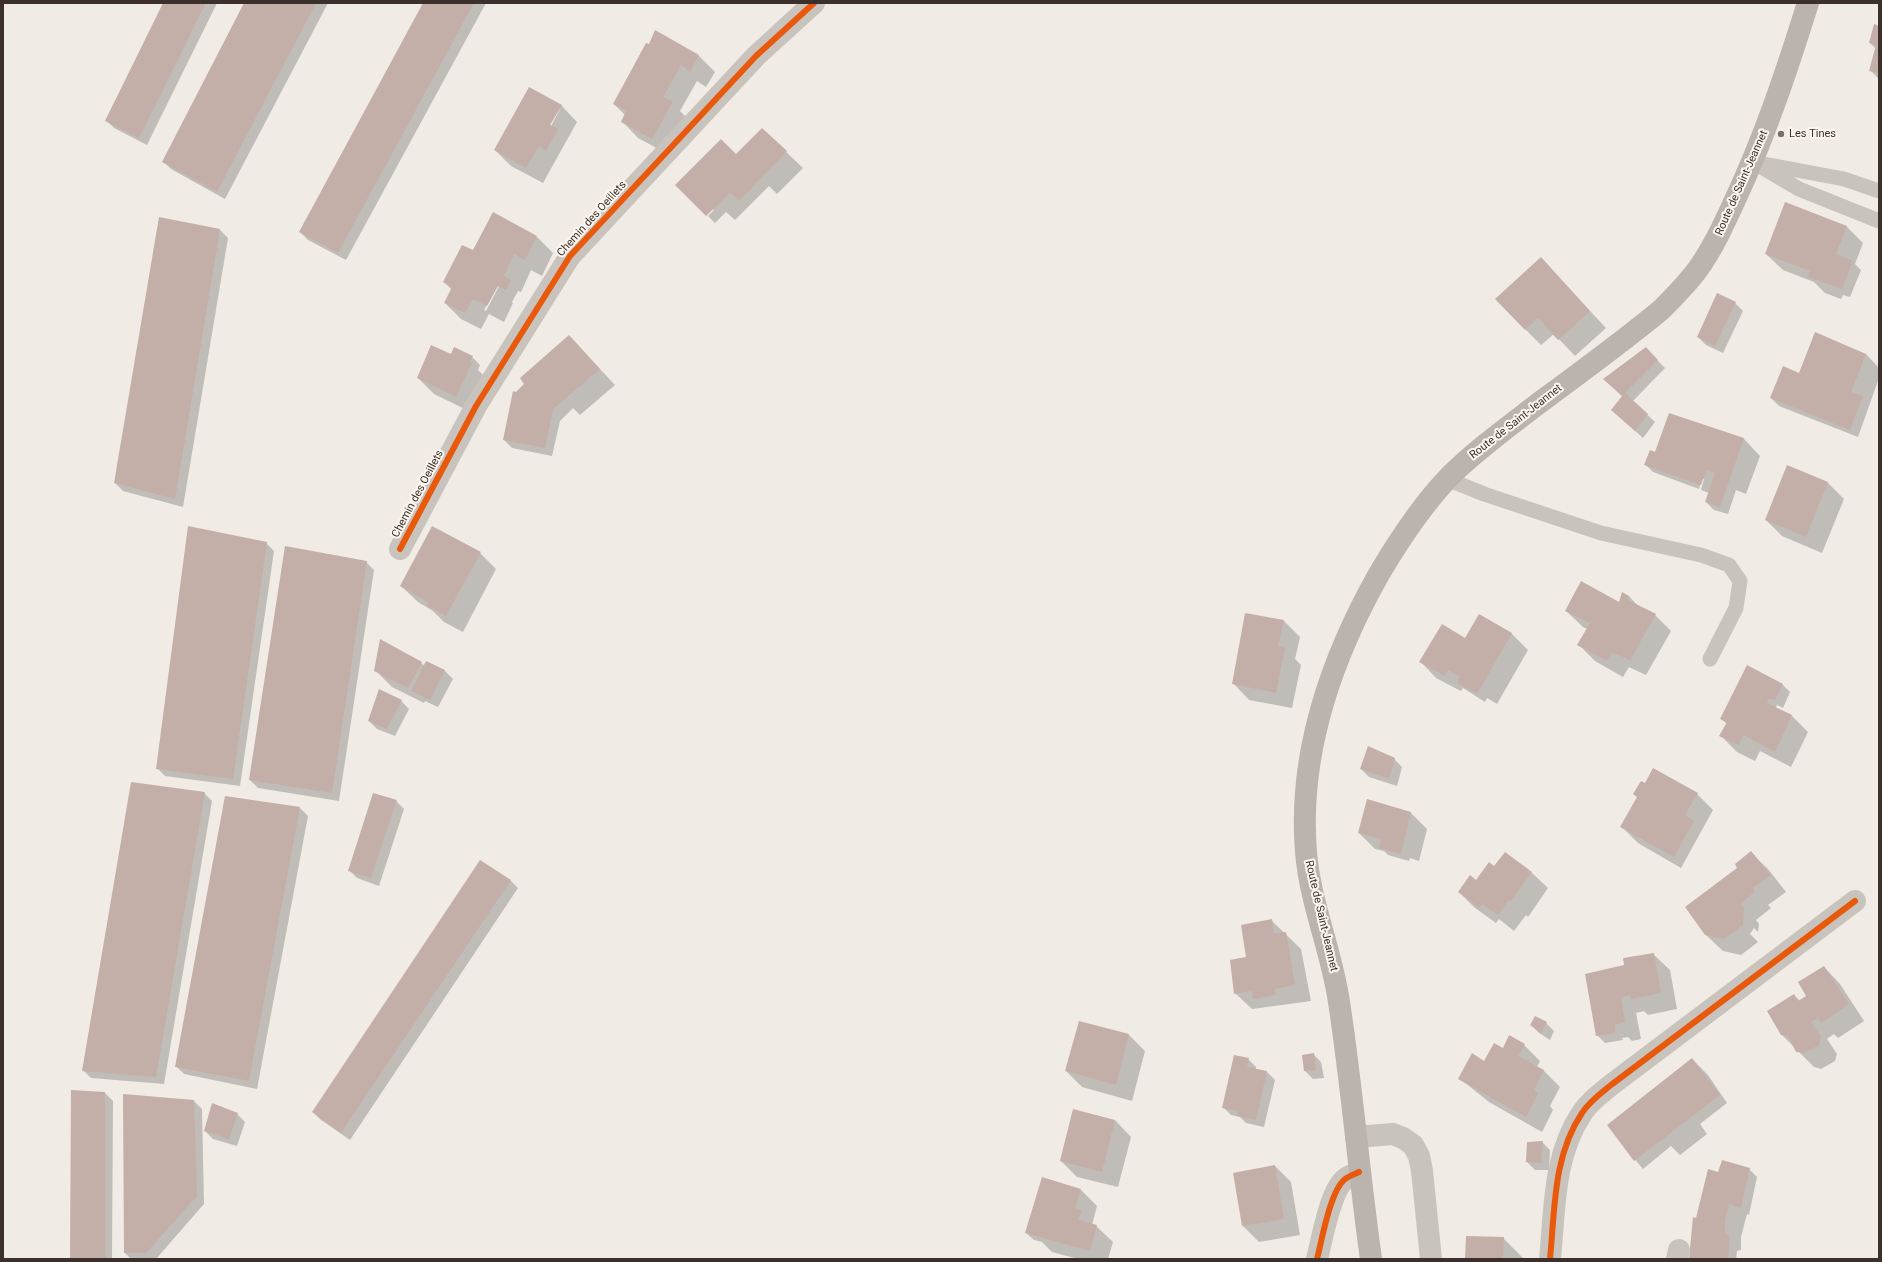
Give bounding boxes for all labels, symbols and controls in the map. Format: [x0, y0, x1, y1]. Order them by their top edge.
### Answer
place label: Les Tines [1789, 127, 1836, 141]
street label: Route de Saint-Jeannet [1713, 129, 1771, 237]
marker: Les Tines [1776, 129, 1786, 139]
street label: Chemin des Oeillets [555, 178, 629, 260]
street label: Route de Saint-Jeannet [1467, 382, 1565, 462]
street label: Chemin des Oeillets [389, 448, 447, 540]
street label: Route de Saint-Jeannet [1302, 859, 1340, 973]

